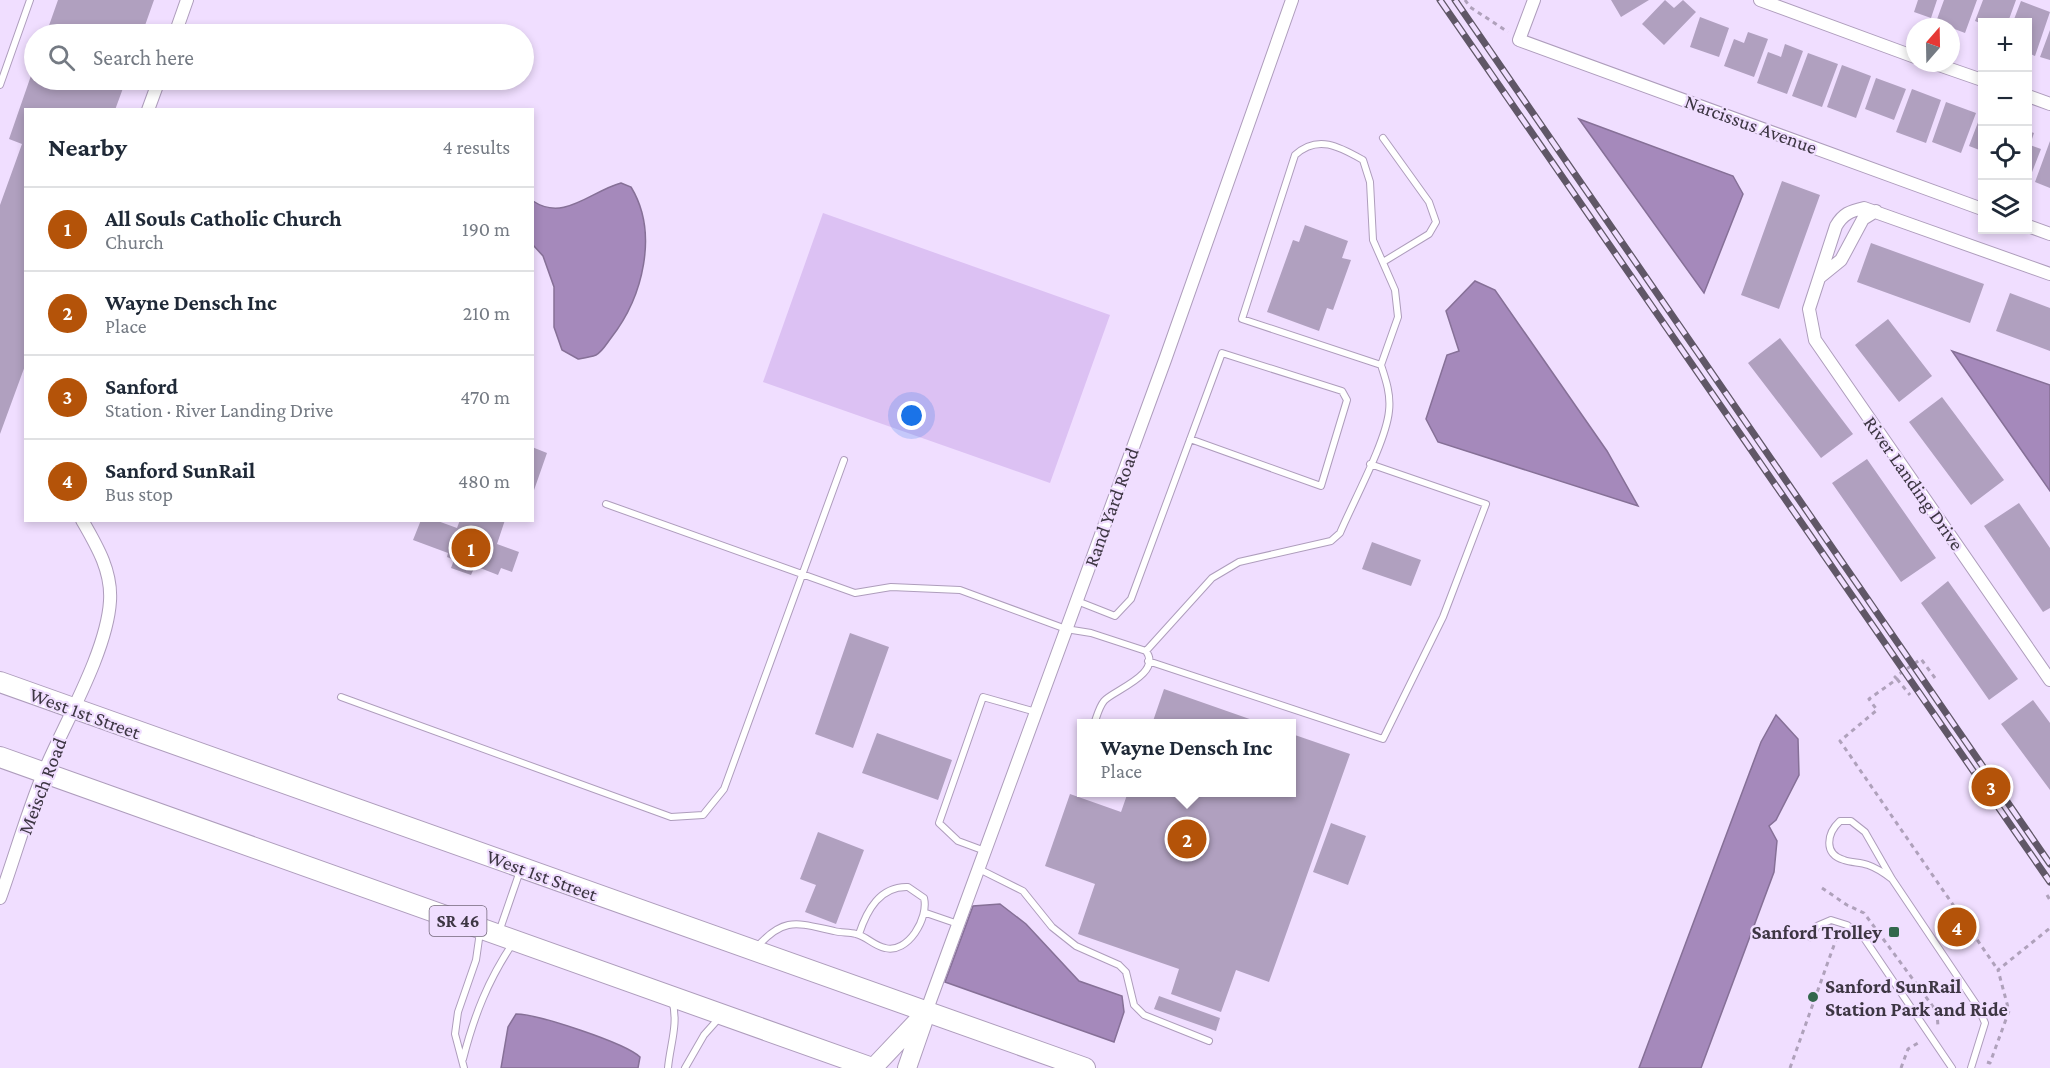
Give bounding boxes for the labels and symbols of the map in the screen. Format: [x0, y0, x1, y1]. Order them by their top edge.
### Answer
north arrow [1906, 18, 1960, 72]
street label: Narcissus Avenue [1682, 90, 1820, 158]
your location [897, 401, 926, 430]
street label: River Landing Drive [1859, 412, 1969, 555]
street label: Rand Yard Road [1079, 444, 1143, 570]
pin: 1 [452, 526, 490, 570]
street label: West 1st Street [27, 683, 144, 743]
street label: Meisch Road [14, 734, 71, 837]
pin: 3 [1972, 764, 2010, 810]
pin: 2 [1168, 816, 1206, 862]
street label: West 1st Street [484, 845, 601, 905]
pin: 4 [1938, 904, 1976, 950]
road number: SR 46 [430, 906, 486, 936]
place label: Sanford Trolley [1751, 921, 1882, 943]
marker: Sanford Trolley [1887, 925, 1901, 939]
place label: Sanford SunRail Station Park and Ride [1825, 975, 2008, 1020]
marker: Sanford SunRail Station Park and Ride [1806, 990, 1820, 1004]

